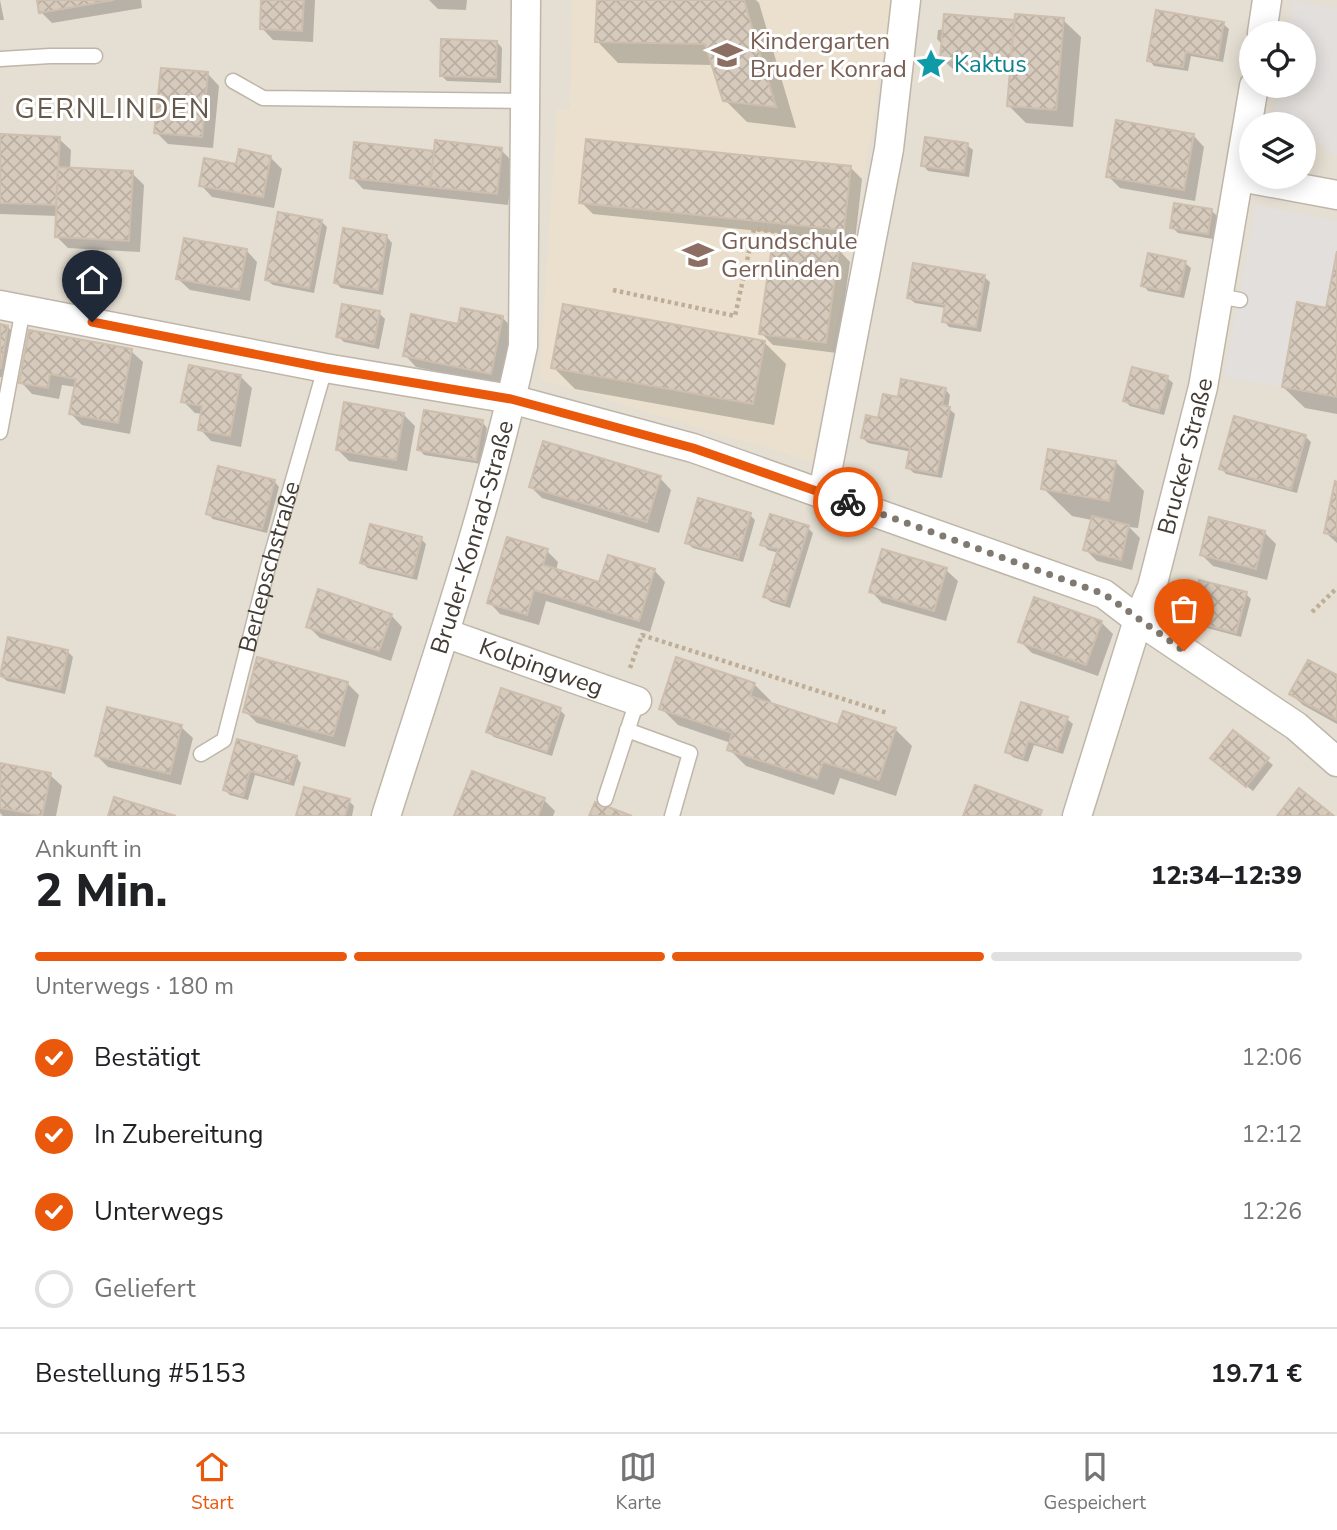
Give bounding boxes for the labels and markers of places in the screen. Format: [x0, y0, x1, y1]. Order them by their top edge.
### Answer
place label: Kindergarten Bruder Konrad [750, 25, 907, 85]
school or university icon: Kindergarten Bruder Konrad [710, 38, 744, 72]
place icon: Kaktus [914, 47, 948, 81]
place label: Kaktus [954, 48, 1027, 80]
place label: Grundschule Gernlinden [721, 225, 858, 285]
school or university icon: Grundschule Gernlinden [681, 238, 715, 272]
pin [62, 250, 122, 322]
pin [1154, 579, 1214, 651]

